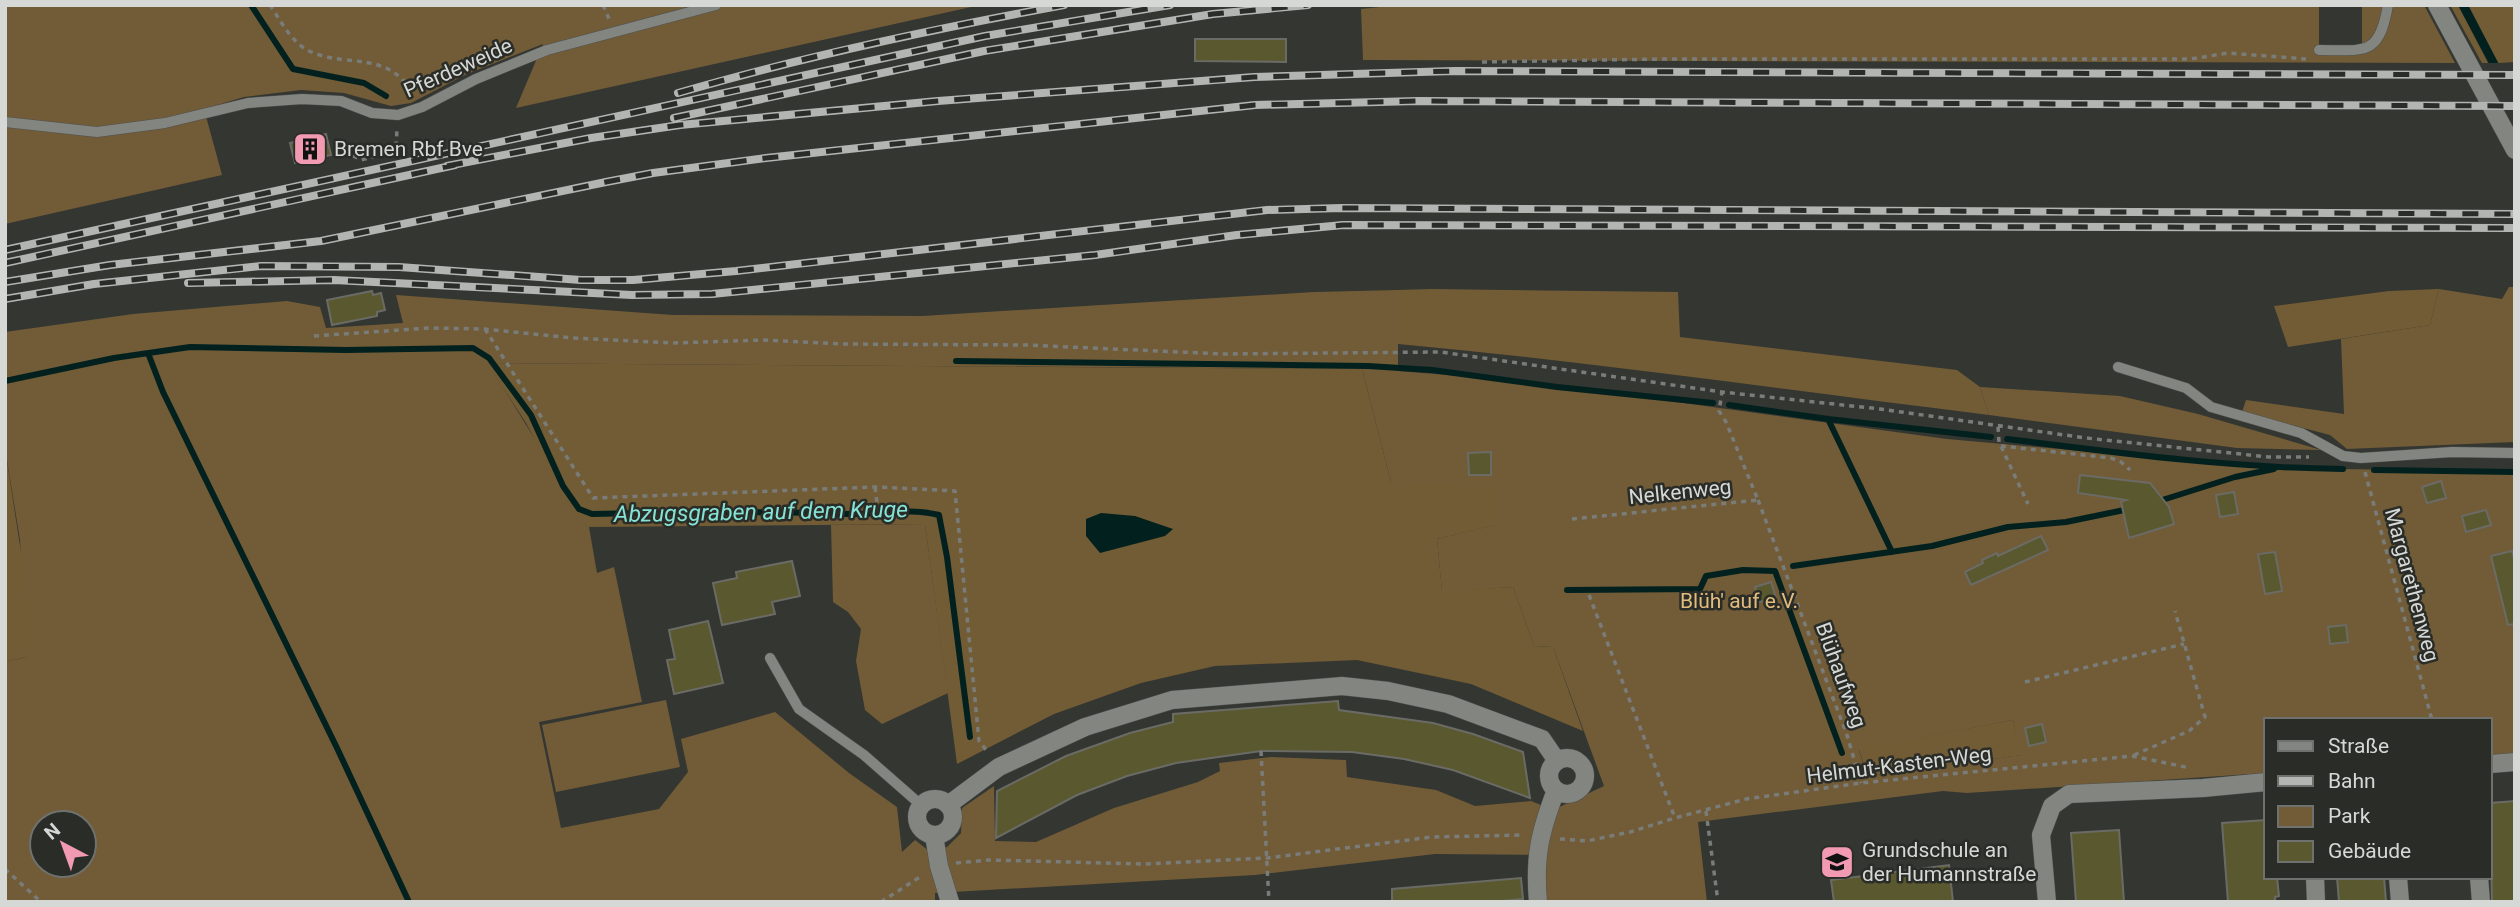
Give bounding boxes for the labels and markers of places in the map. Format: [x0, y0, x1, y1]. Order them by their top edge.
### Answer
building icon: Bremen Rbf Bve [291, 130, 329, 168]
place label: Bremen Rbf Bve [334, 137, 483, 161]
place label: Grundschule an der Humannstraße [1862, 838, 2036, 886]
school or university icon: Grundschule an der Humannstraße [1818, 843, 1856, 881]

